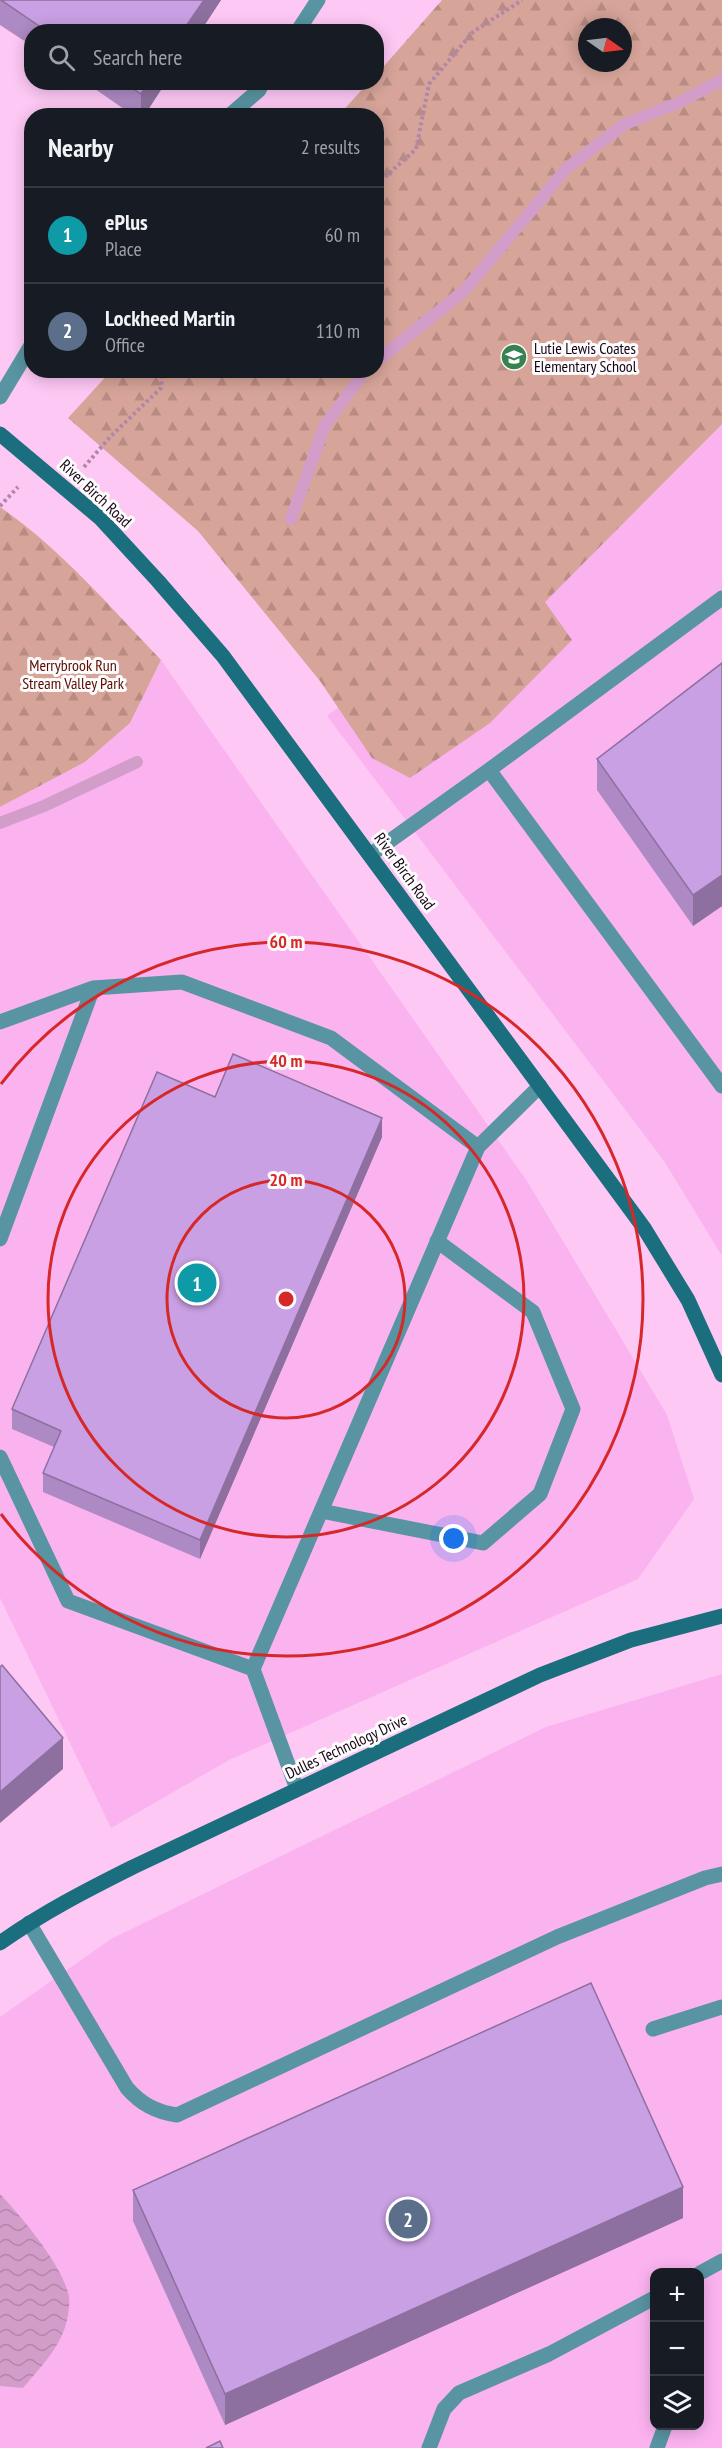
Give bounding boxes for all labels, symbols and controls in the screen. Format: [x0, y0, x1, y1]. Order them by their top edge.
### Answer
north arrow [578, 18, 632, 72]
search box [24, 24, 384, 90]
icon: search [45, 41, 78, 74]
text: Search here [93, 43, 182, 71]
text: Nearby [48, 131, 113, 164]
text: 2 results [301, 134, 360, 160]
text: ePlus [105, 208, 148, 236]
text: 1 [63, 222, 72, 248]
text: 60 m [325, 222, 360, 248]
text: Place [105, 236, 142, 262]
text: Lockheed Martin [105, 304, 235, 332]
text: 2 [63, 318, 72, 344]
text: 110 m [316, 318, 360, 344]
text: Office [105, 332, 145, 358]
place label: Lutie Lewis Coates Elementary School [534, 338, 637, 376]
school or university icon: Lutie Lewis Coates Elementary School [499, 342, 529, 372]
street label: River Birch Road [56, 455, 136, 531]
park label: Merrybrook Run Stream Valley Park [22, 655, 125, 693]
street label: River Birch Road [370, 828, 440, 914]
text: 60 m [270, 930, 302, 953]
text: 40 m [270, 1049, 302, 1072]
text: 20 m [270, 1168, 302, 1191]
pin: 1 [178, 1260, 216, 1306]
centre of rings [276, 1289, 296, 1309]
your location [439, 1524, 468, 1553]
street label: Dulles Technology Drive [282, 1709, 410, 1783]
pin: 2 [388, 2196, 428, 2242]
map controls [650, 2268, 704, 2430]
button: + [650, 2268, 704, 2322]
button: − [650, 2322, 704, 2376]
button: layers [650, 2376, 704, 2430]

